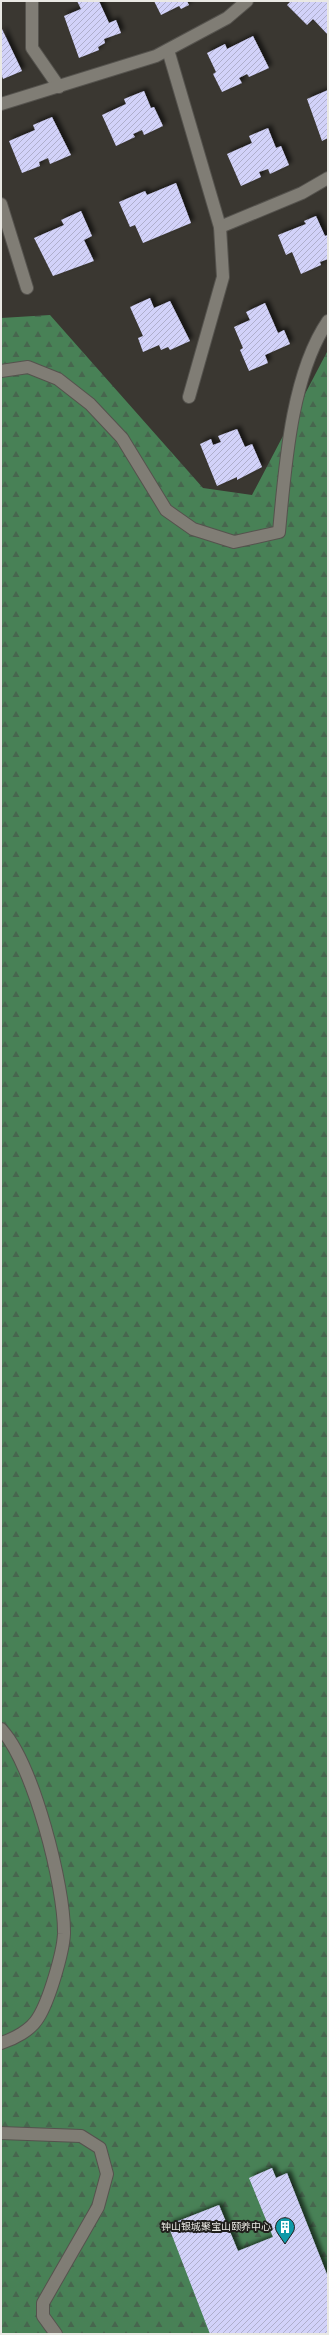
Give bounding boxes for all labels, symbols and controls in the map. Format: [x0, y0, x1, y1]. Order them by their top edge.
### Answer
building icon: 钟山银城聚宝山颐养中心 [274, 2216, 296, 2244]
place label: 钟山银城聚宝山颐养中心 [161, 2221, 271, 2233]

